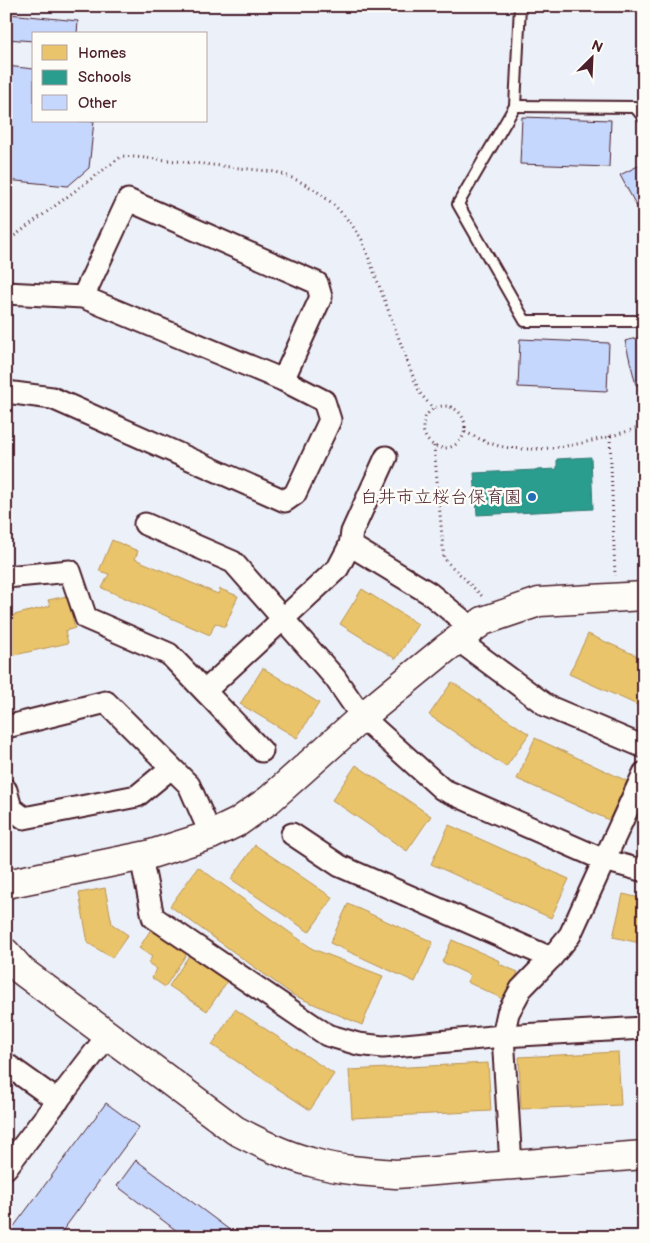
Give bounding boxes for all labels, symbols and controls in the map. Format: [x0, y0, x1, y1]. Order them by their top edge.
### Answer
legend [32, 32, 208, 122]
north arrow [568, 32, 618, 82]
text: N [589, 37, 605, 56]
text: Homes [78, 44, 127, 63]
text: Schools [78, 68, 132, 87]
text: Other [78, 94, 117, 113]
place label: 白井市立桜台保育園 [360, 487, 522, 508]
marker: 白井市立桜台保育園 [526, 491, 538, 503]

